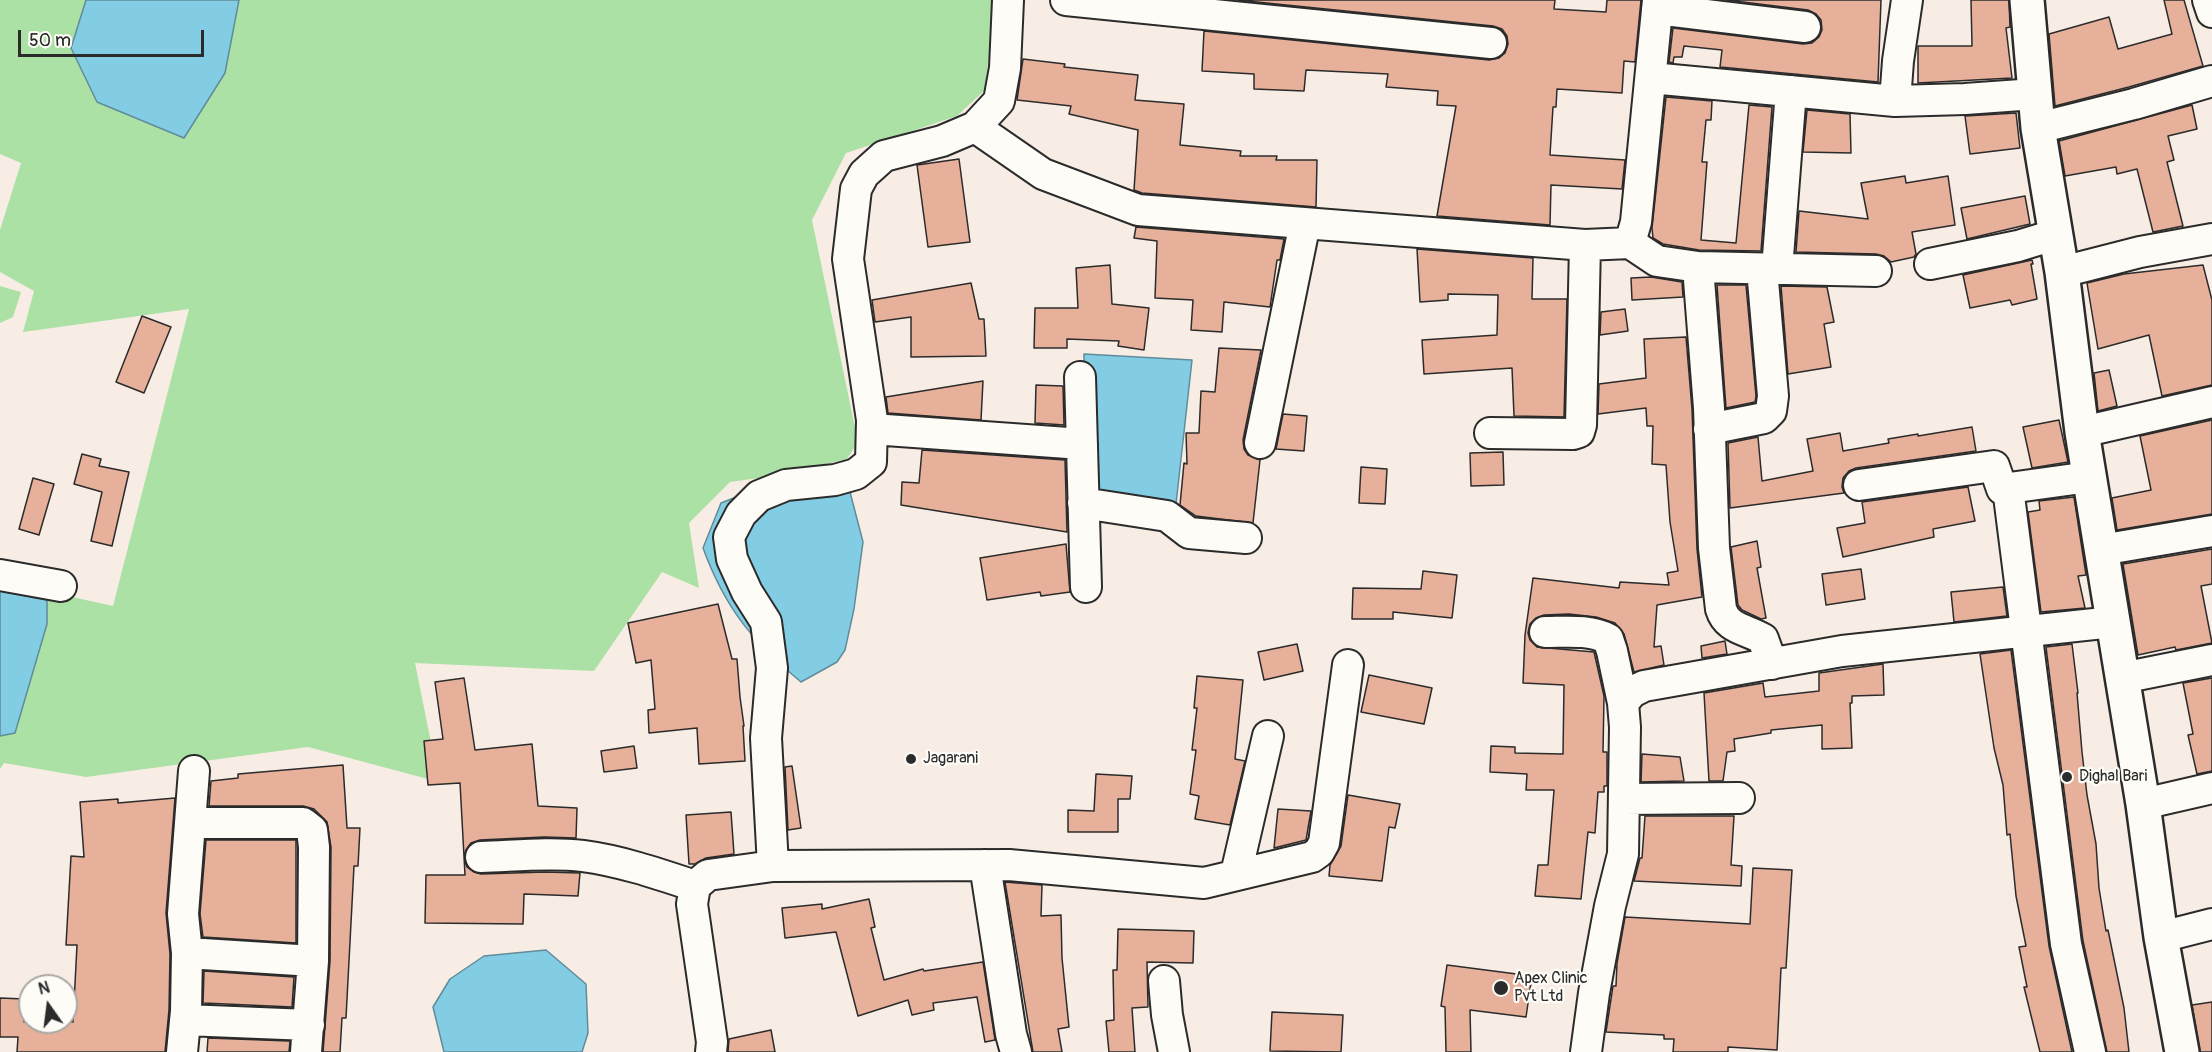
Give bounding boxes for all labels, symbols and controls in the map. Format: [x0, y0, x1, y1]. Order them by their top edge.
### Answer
scale bar [21, 18, 207, 56]
text: 50 m [29, 29, 71, 52]
place label: Jagarani [923, 749, 978, 769]
marker: Jagarani [904, 752, 918, 766]
place label: Dighal Bari [2079, 767, 2147, 787]
marker: Dighal Bari [2060, 770, 2074, 784]
place label: Apex Clinic Pvt Ltd [1514, 969, 1588, 1007]
north arrow [18, 974, 78, 1034]
text: N [36, 977, 52, 999]
marker: Apex Clinic Pvt Ltd [1492, 979, 1510, 997]

